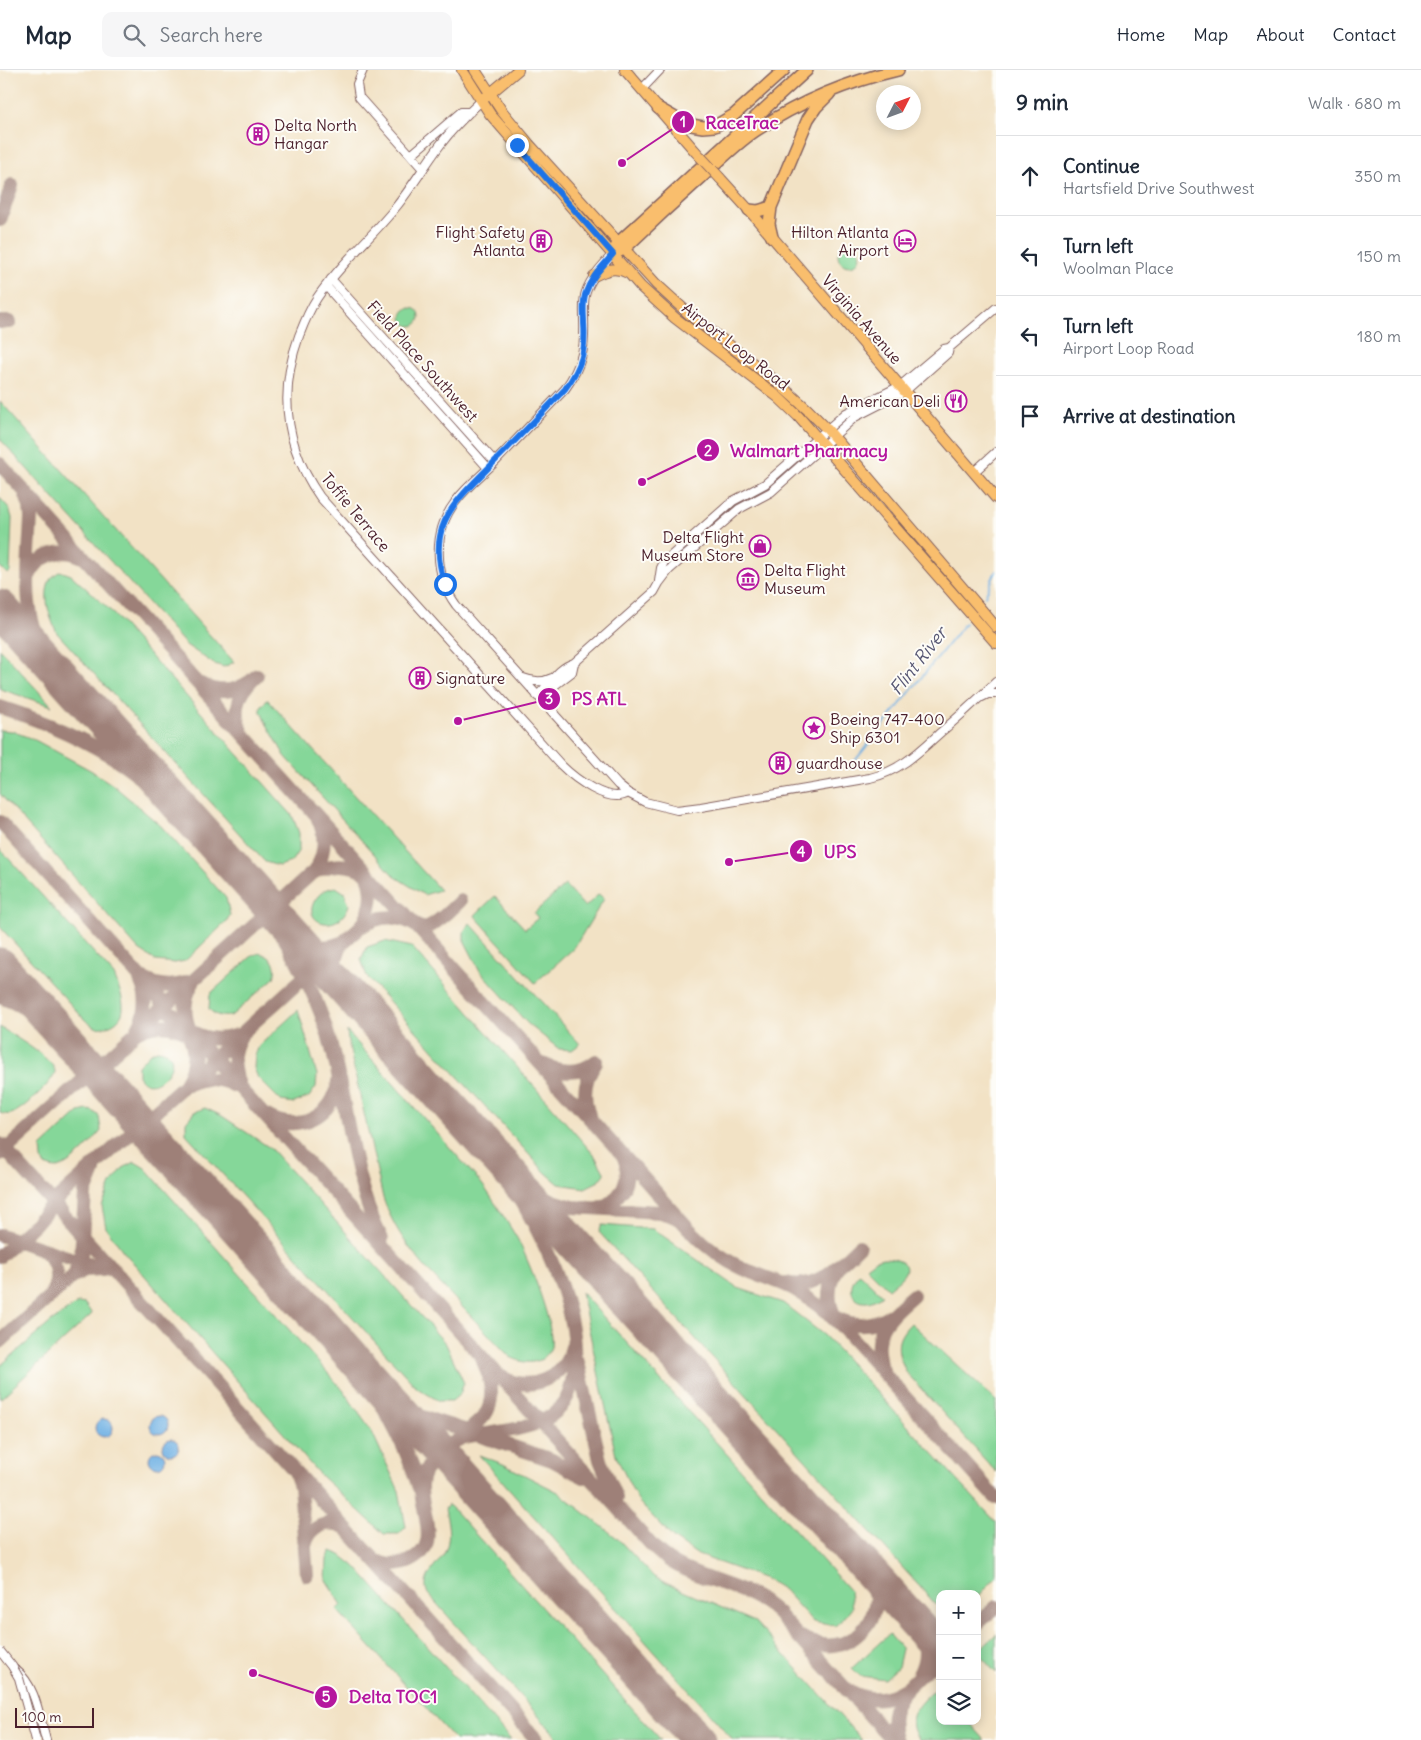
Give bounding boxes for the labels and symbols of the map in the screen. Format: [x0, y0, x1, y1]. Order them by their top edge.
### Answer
north arrow [876, 85, 921, 130]
callout: RaceTrac [670, 106, 788, 139]
text: RaceTrac [705, 111, 779, 134]
text: 1 [680, 112, 686, 131]
place label: Delta North Hangar [274, 115, 357, 153]
building icon: Delta North Hangar [246, 122, 270, 146]
route end [506, 134, 529, 157]
place label: Flight Safety Atlanta [436, 222, 525, 260]
place label: Hilton Atlanta Airport [791, 222, 890, 260]
building icon: Flight Safety Atlanta [529, 229, 553, 253]
hotel icon: Hilton Atlanta Airport [893, 229, 917, 253]
street label: Virginia Avenue [818, 270, 906, 368]
street label: Field Place Southwest [363, 296, 483, 426]
street label: Airport Loop Road [678, 298, 794, 394]
restaurant icon: American Deli [944, 389, 968, 413]
place label: American Deli [840, 391, 940, 411]
callout: Walmart Pharmacy [695, 434, 898, 467]
text: Walmart Pharmacy [730, 439, 888, 462]
text: 2 [704, 441, 712, 460]
street label: Toffie Terrace [317, 468, 395, 556]
place label: Delta Flight Museum Store [641, 527, 745, 565]
shop icon: Delta Flight Museum Store [748, 534, 772, 558]
place label: Delta Flight Museum [764, 560, 846, 598]
museum icon: Delta Flight Museum [736, 567, 760, 591]
route start [434, 573, 457, 596]
water label: Flint River [884, 620, 953, 700]
building icon: Signature [408, 666, 432, 690]
place label: Signature [436, 668, 505, 688]
callout: PS ATL [536, 682, 636, 715]
text: PS ATL [571, 687, 627, 710]
text: 3 [545, 689, 553, 708]
place label: Boeing 747-400 Ship 6301 [830, 709, 945, 747]
place icon: Boeing 747-400 Ship 6301 [802, 716, 826, 740]
building icon: guardhouse [768, 751, 792, 775]
place label: guardhouse [796, 753, 883, 773]
callout: UPS [788, 835, 867, 868]
text: UPS [823, 840, 857, 863]
text: 4 [797, 842, 806, 861]
callout: Delta TOC1 [314, 1681, 447, 1714]
text: Delta TOC1 [349, 1685, 437, 1708]
text: 5 [322, 1687, 331, 1706]
scale bar [15, 1705, 94, 1728]

